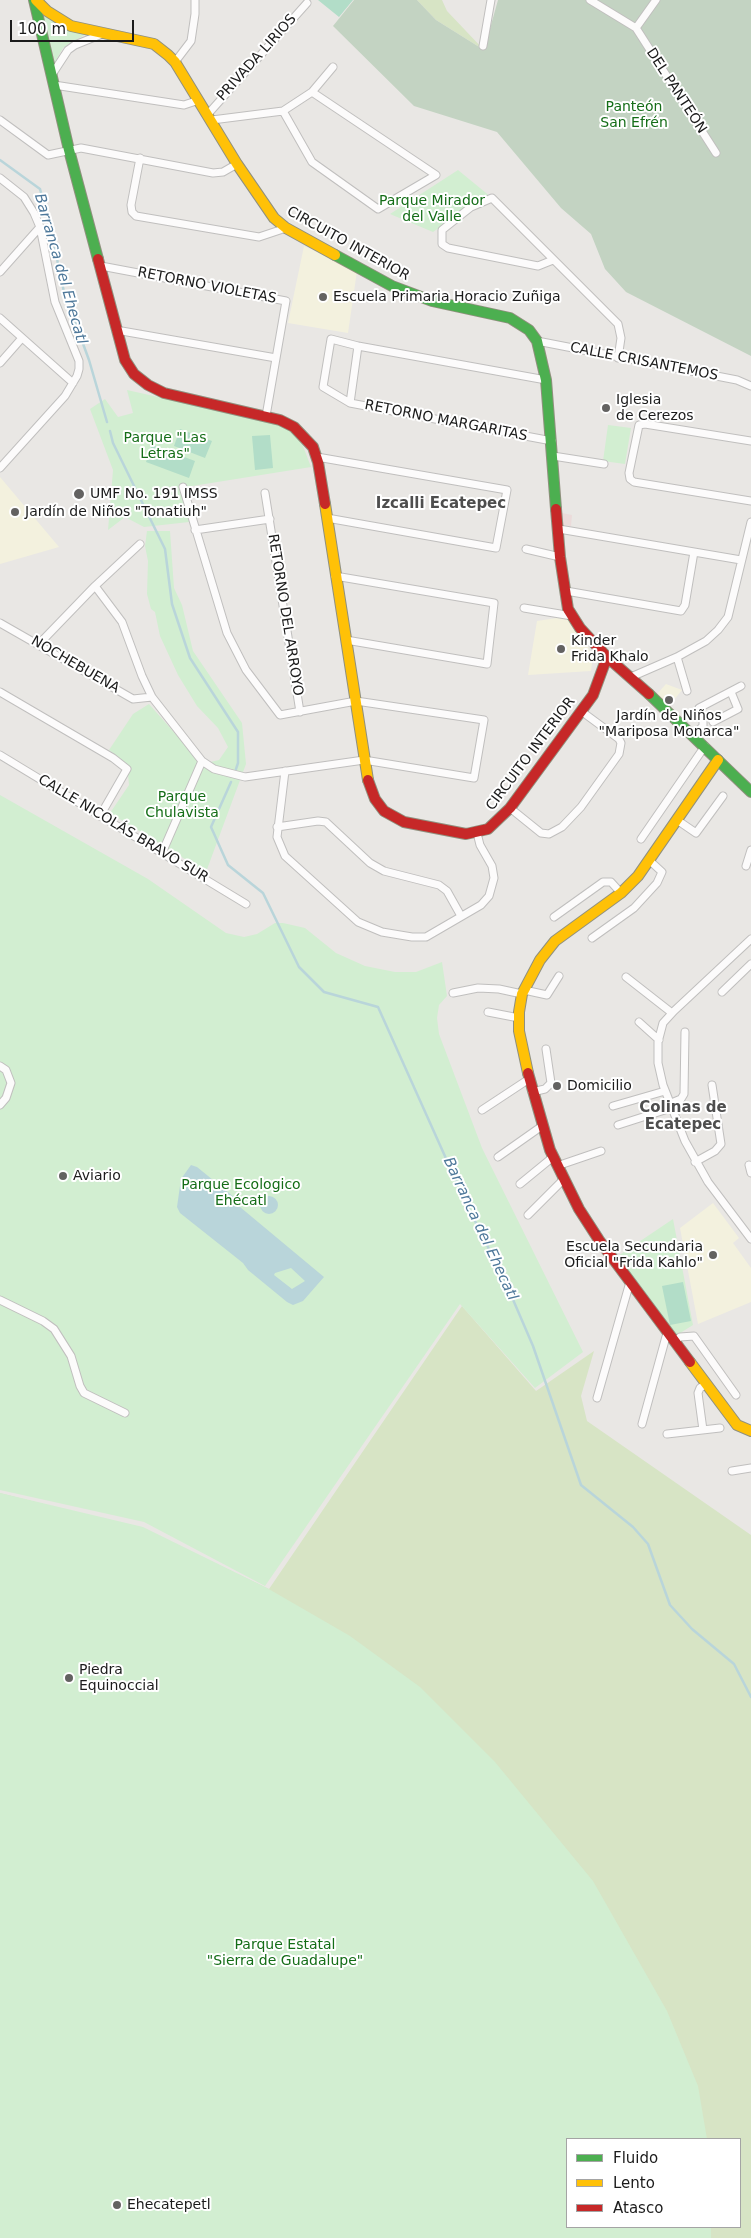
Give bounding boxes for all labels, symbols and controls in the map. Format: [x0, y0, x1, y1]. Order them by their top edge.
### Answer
scale bar [12, 10, 136, 42]
street label: PRIVADA LIRIOS [214, 11, 300, 105]
text: 100 m [18, 20, 66, 38]
street label: DEL PANTEÓN [642, 45, 710, 137]
park label: Panteón San Efrén [600, 99, 668, 132]
water label: Barranca del Ehecatl [30, 191, 90, 347]
park label: Parque Mirador del Valle [379, 193, 485, 226]
street label: CIRCUITO INTERIOR [284, 203, 412, 285]
street label: RETORNO VIOLETAS [136, 264, 278, 308]
place label: Escuela Primaria Horacio Zuñiga [333, 289, 561, 305]
marker: Escuela Primaria Horacio Zuñiga [317, 291, 329, 303]
street label: CALLE CRISANTEMOS [569, 339, 719, 385]
place label: Iglesia de Cerezos [616, 392, 694, 424]
street label: RETORNO MARGARITAS [363, 397, 529, 445]
marker: Iglesia de Cerezos [600, 402, 612, 414]
park label: Parque "Las Letras" [124, 430, 206, 462]
place label: UMF No. 191 IMSS [90, 486, 218, 502]
marker: UMF No. 191 IMSS [72, 487, 86, 501]
district label: Izcalli Ecatepec [376, 495, 506, 513]
place label: Jardín de Niños "Tonatiuh" [25, 504, 207, 520]
marker: Jardín de Niños "Tonatiuh" [9, 506, 21, 518]
street label: RETORNO DEL ARROYO [264, 533, 306, 697]
street label: NOCHEBUENA [28, 633, 122, 697]
place label: Kinder Frida Khalo [571, 633, 649, 666]
marker: Kinder Frida Khalo [555, 643, 567, 655]
street label: CIRCUITO INTERIOR [483, 694, 579, 814]
marker: Jardín de Niños "Mariposa Monarca" [663, 694, 675, 706]
place label: Jardín de Niños "Mariposa Monarca" [599, 708, 739, 740]
street label: CALLE NICOLÁS BRAVO SUR [35, 771, 211, 887]
park label: Parque Chulavista [145, 789, 219, 822]
place label: Domicilio [567, 1078, 632, 1094]
marker: Domicilio [551, 1080, 563, 1092]
district label: Colinas de Ecatepec [639, 1099, 727, 1134]
water label: Barranca del Ehecatl [439, 1154, 521, 1304]
place label: Aviario [73, 1168, 121, 1184]
marker: Aviario [57, 1170, 69, 1182]
park label: Parque Ecologico Ehécatl [181, 1177, 301, 1210]
place label: Escuela Secundaria Oficial "Frida Kahlo" [564, 1239, 703, 1272]
marker: Escuela Secundaria Oficial "Frida Kahlo" [707, 1249, 719, 1261]
place label: Piedra Equinoccial [79, 1662, 159, 1694]
marker: Piedra Equinoccial [63, 1672, 75, 1684]
park label: Parque Estatal "Sierra de Guadalupe" [207, 1937, 363, 1970]
legend [566, 2138, 741, 2228]
text: Fluido [613, 2149, 658, 2167]
text: Lento [613, 2174, 655, 2192]
place label: Ehecatepetl [127, 2197, 211, 2213]
marker: Ehecatepetl [111, 2199, 123, 2211]
text: Atasco [613, 2199, 663, 2217]

